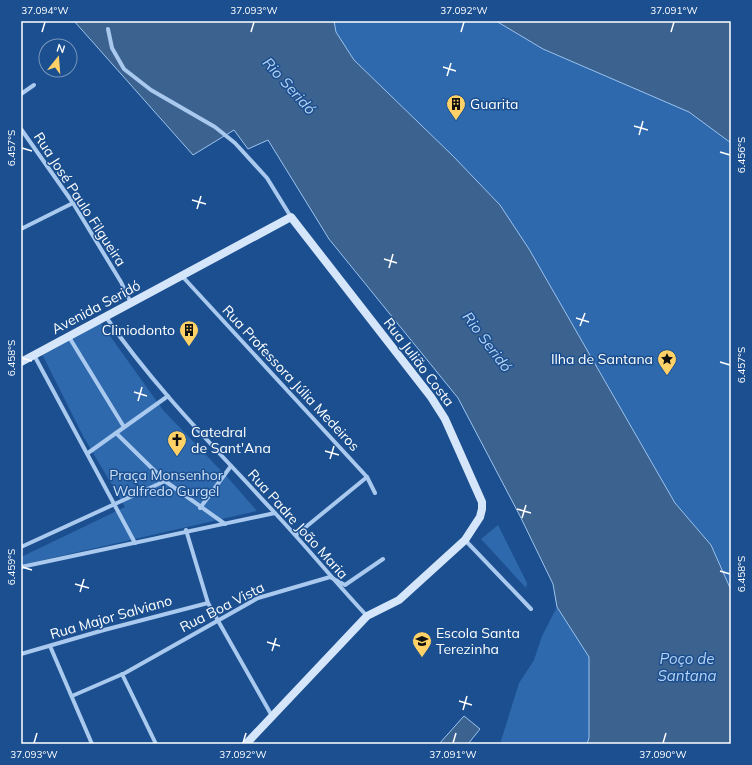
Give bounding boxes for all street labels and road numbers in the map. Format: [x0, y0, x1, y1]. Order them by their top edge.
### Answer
street label: Rua José Paulo Filgueira [30, 129, 130, 269]
street label: Avenida Seridó [49, 276, 143, 338]
street label: Rua Professora Júlia Medeiros [219, 301, 363, 455]
street label: Rua Julião Costa [380, 314, 458, 410]
street label: Rua Padre João Maria [244, 465, 352, 583]
street label: Rua Boa Vista [177, 578, 267, 636]
street label: Rua Major Salviano [48, 591, 174, 643]

